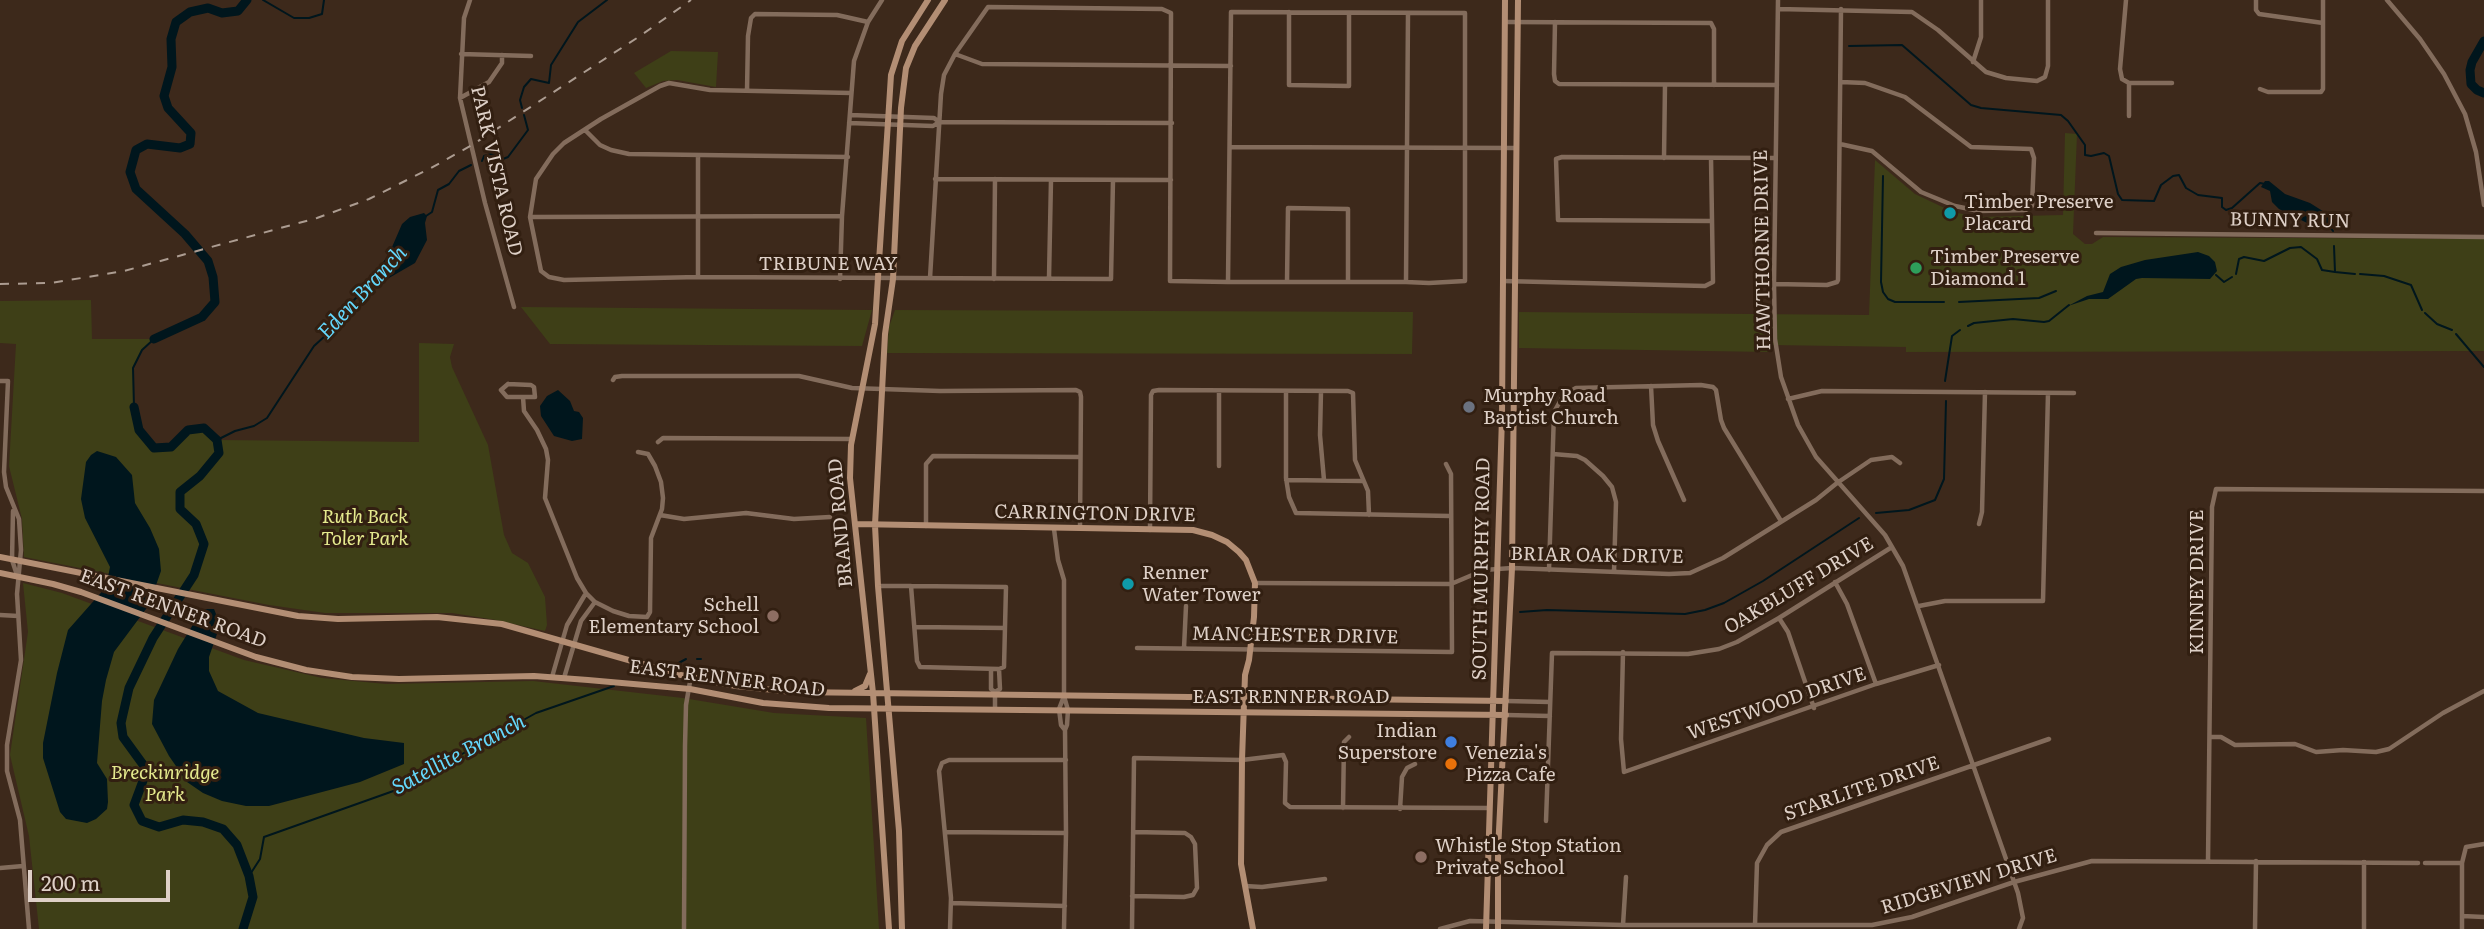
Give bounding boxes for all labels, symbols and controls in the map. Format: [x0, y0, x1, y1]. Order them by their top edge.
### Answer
street label: PARK VISTA ROAD [465, 84, 527, 258]
street label: HAWTHORNE DRIVE [1750, 149, 1776, 351]
place label: Timber Preserve Placard [1964, 191, 2114, 235]
marker: Timber Preserve Placard [1942, 205, 1958, 221]
street label: BUNNY RUN [2229, 209, 2351, 233]
water label: Eden Branch [313, 241, 413, 345]
place label: Timber Preserve Diamond 1 [1930, 246, 2080, 290]
street label: TRIBUNE WAY [758, 253, 898, 275]
marker: Timber Preserve Diamond 1 [1908, 260, 1924, 276]
place label: Murphy Road Baptist Church [1483, 385, 1619, 429]
marker: Murphy Road Baptist Church [1461, 399, 1477, 415]
street label: BRAND ROAD [824, 457, 858, 589]
street label: SOUTH MURPHY ROAD [1469, 457, 1495, 681]
street label: CARRINGTON DRIVE [994, 501, 1196, 527]
park label: Ruth Back Toler Park [321, 506, 409, 550]
street label: KINNEY DRIVE [2186, 509, 2208, 655]
street label: OAKBLUFF DRIVE [1720, 532, 1878, 640]
street label: BRIAR OAK DRIVE [1510, 543, 1684, 569]
place label: Renner Water Tower [1142, 562, 1261, 606]
street label: EAST RENNER ROAD [76, 565, 270, 653]
marker: Renner Water Tower [1120, 576, 1136, 592]
place label: Schell Elementary School [588, 594, 759, 638]
marker: Schell Elementary School [765, 608, 781, 624]
street label: MANCHESTER DRIVE [1191, 623, 1399, 649]
street label: EAST RENNER ROAD [628, 656, 826, 702]
street label: WESTWOOD DRIVE [1685, 663, 1869, 745]
street label: EAST RENNER ROAD [1192, 686, 1390, 708]
water label: Satellite Branch [388, 709, 530, 801]
place label: Indian Superstore [1338, 720, 1437, 764]
marker: Indian Superstore [1443, 734, 1459, 750]
place label: Venezia's Pizza Cafe [1465, 742, 1556, 786]
street label: STARLITE DRIVE [1781, 752, 1943, 826]
marker: Venezia's Pizza Cafe [1443, 756, 1459, 772]
park label: Breckinridge Park [111, 762, 219, 806]
place label: Whistle Stop Station Private School [1435, 835, 1622, 879]
street label: RIDGEVIEW DRIVE [1878, 844, 2060, 920]
marker: Whistle Stop Station Private School [1413, 849, 1429, 865]
scale bar [32, 856, 173, 900]
text: 200 m [41, 866, 101, 897]

